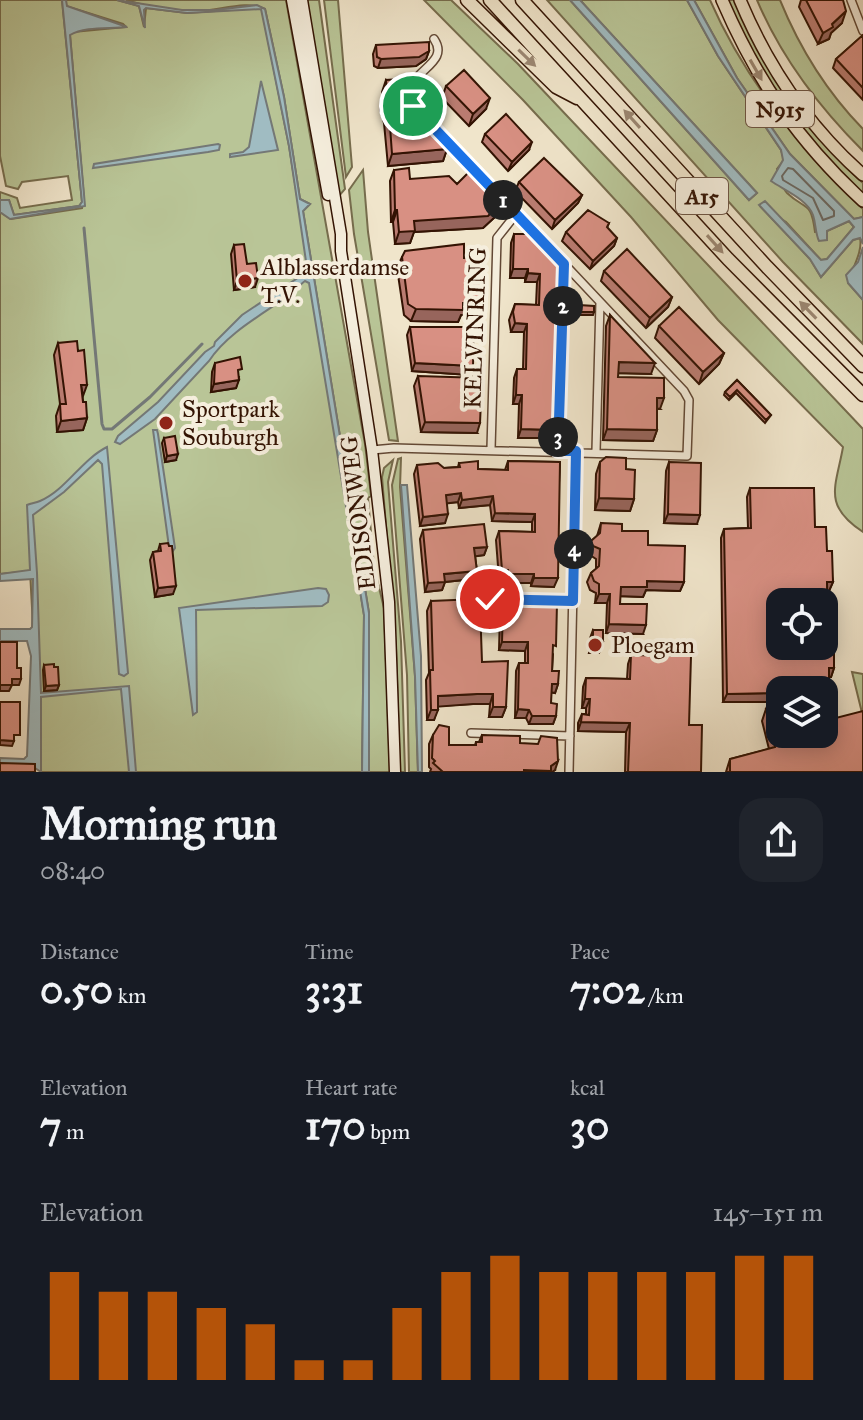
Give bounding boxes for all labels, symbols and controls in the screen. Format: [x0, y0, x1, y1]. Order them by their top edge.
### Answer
one-way arrow [517, 48, 536, 67]
one-way arrow [749, 59, 763, 81]
pin [379, 72, 447, 140]
icon: arrive [391, 84, 435, 128]
road number: N915 [746, 91, 814, 127]
one-way arrow [623, 110, 641, 129]
road number: A15 [676, 178, 728, 214]
pin: 1 [483, 180, 523, 220]
text: 1 [499, 186, 507, 213]
one-way arrow [706, 234, 724, 253]
street label: KELVINRING [457, 247, 493, 409]
place label: Alblasserdamse T.V. [260, 252, 409, 310]
marker: Alblasserdamse T.V. [236, 272, 254, 290]
pin: 2 [543, 286, 583, 326]
text: 2 [558, 292, 568, 319]
one-way arrow [799, 301, 818, 320]
place label: Sportpark Souburgh [182, 394, 280, 452]
marker: Sportpark Souburgh [157, 414, 175, 432]
pin: 3 [538, 417, 578, 457]
text: 3 [554, 423, 562, 450]
street label: EDISONWEG [334, 434, 382, 592]
pin: 4 [554, 529, 594, 569]
text: 4 [568, 535, 580, 562]
pin [456, 565, 524, 633]
icon: check [468, 577, 512, 621]
map controls [766, 588, 838, 748]
button: locate [766, 588, 838, 660]
place label: Ploegam [611, 630, 695, 660]
marker: Ploegam [586, 636, 604, 654]
button: layers [766, 676, 838, 748]
text: Morning run [40, 797, 277, 851]
button: share [739, 798, 823, 882]
text: 08:40 [40, 854, 105, 886]
text: Distance [40, 938, 119, 965]
text: Time [305, 938, 354, 965]
text: Pace [570, 938, 610, 965]
text: 0.50 [40, 965, 113, 1014]
text: 3:31 [305, 965, 363, 1014]
text: 7:02 [570, 965, 644, 1014]
text: km [113, 982, 146, 1009]
text: /km [644, 982, 684, 1009]
text: Elevation [40, 1074, 127, 1101]
text: Heart rate [305, 1074, 398, 1101]
text: kcal [570, 1074, 605, 1101]
text: 7 [40, 1101, 61, 1150]
text: 170 [305, 1101, 365, 1150]
text: 30 [570, 1101, 609, 1150]
text: m [61, 1118, 85, 1145]
text: bpm [365, 1118, 410, 1145]
text: Elevation [40, 1196, 143, 1228]
text: 145–151 m [713, 1196, 823, 1228]

